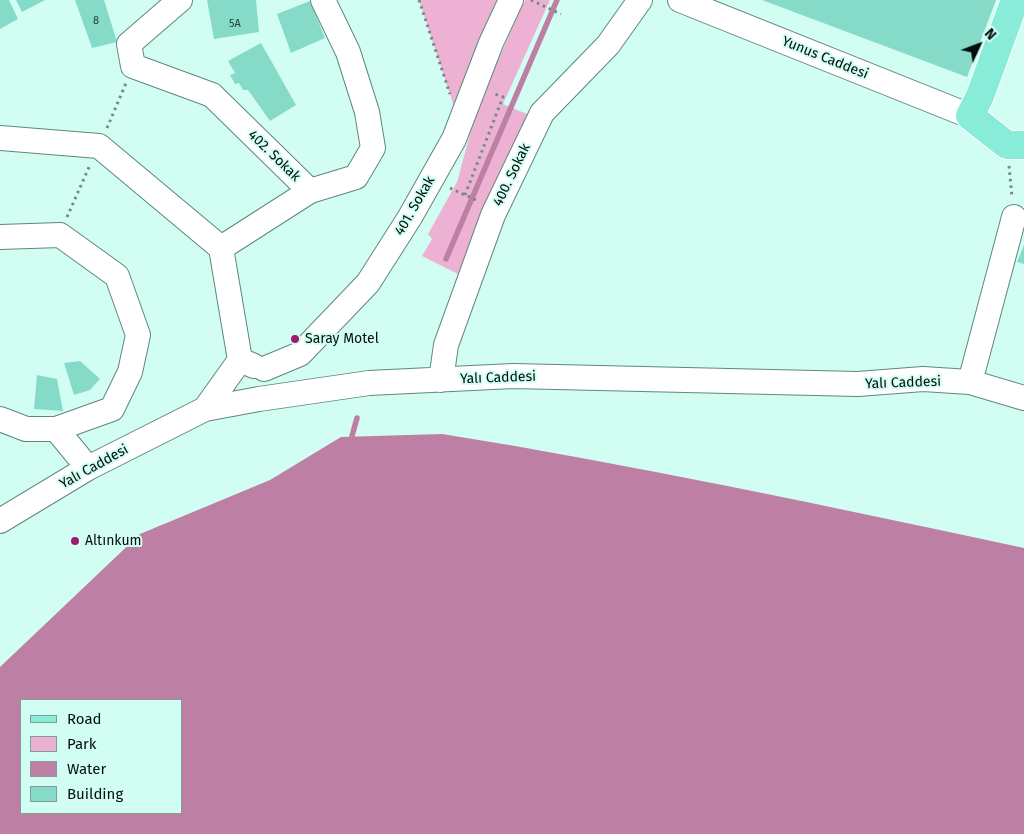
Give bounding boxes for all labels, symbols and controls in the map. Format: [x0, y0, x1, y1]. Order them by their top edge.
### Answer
house number: 8 [93, 14, 99, 28]
house number: 5A [229, 17, 241, 31]
north arrow [954, 20, 1004, 70]
text: N [981, 25, 1000, 44]
street label: Yunus Caddesi [779, 33, 871, 83]
street label: 402. Sokak [244, 127, 304, 185]
street label: 400. Sokak [490, 141, 534, 209]
street label: 401. Sokak [391, 173, 439, 239]
place label: Saray Motel [305, 331, 379, 347]
marker: Saray Motel [289, 333, 301, 345]
street label: Yalı Caddesi [460, 368, 536, 388]
street label: Yalı Caddesi [865, 373, 941, 393]
street label: Yalı Caddesi [57, 441, 131, 493]
place label: Altınkum [85, 533, 142, 549]
marker: Altınkum [69, 535, 81, 547]
legend [20, 699, 182, 814]
text: Road [67, 710, 102, 728]
text: Park [67, 735, 97, 753]
text: Water [67, 760, 106, 778]
text: Building [67, 785, 123, 803]

